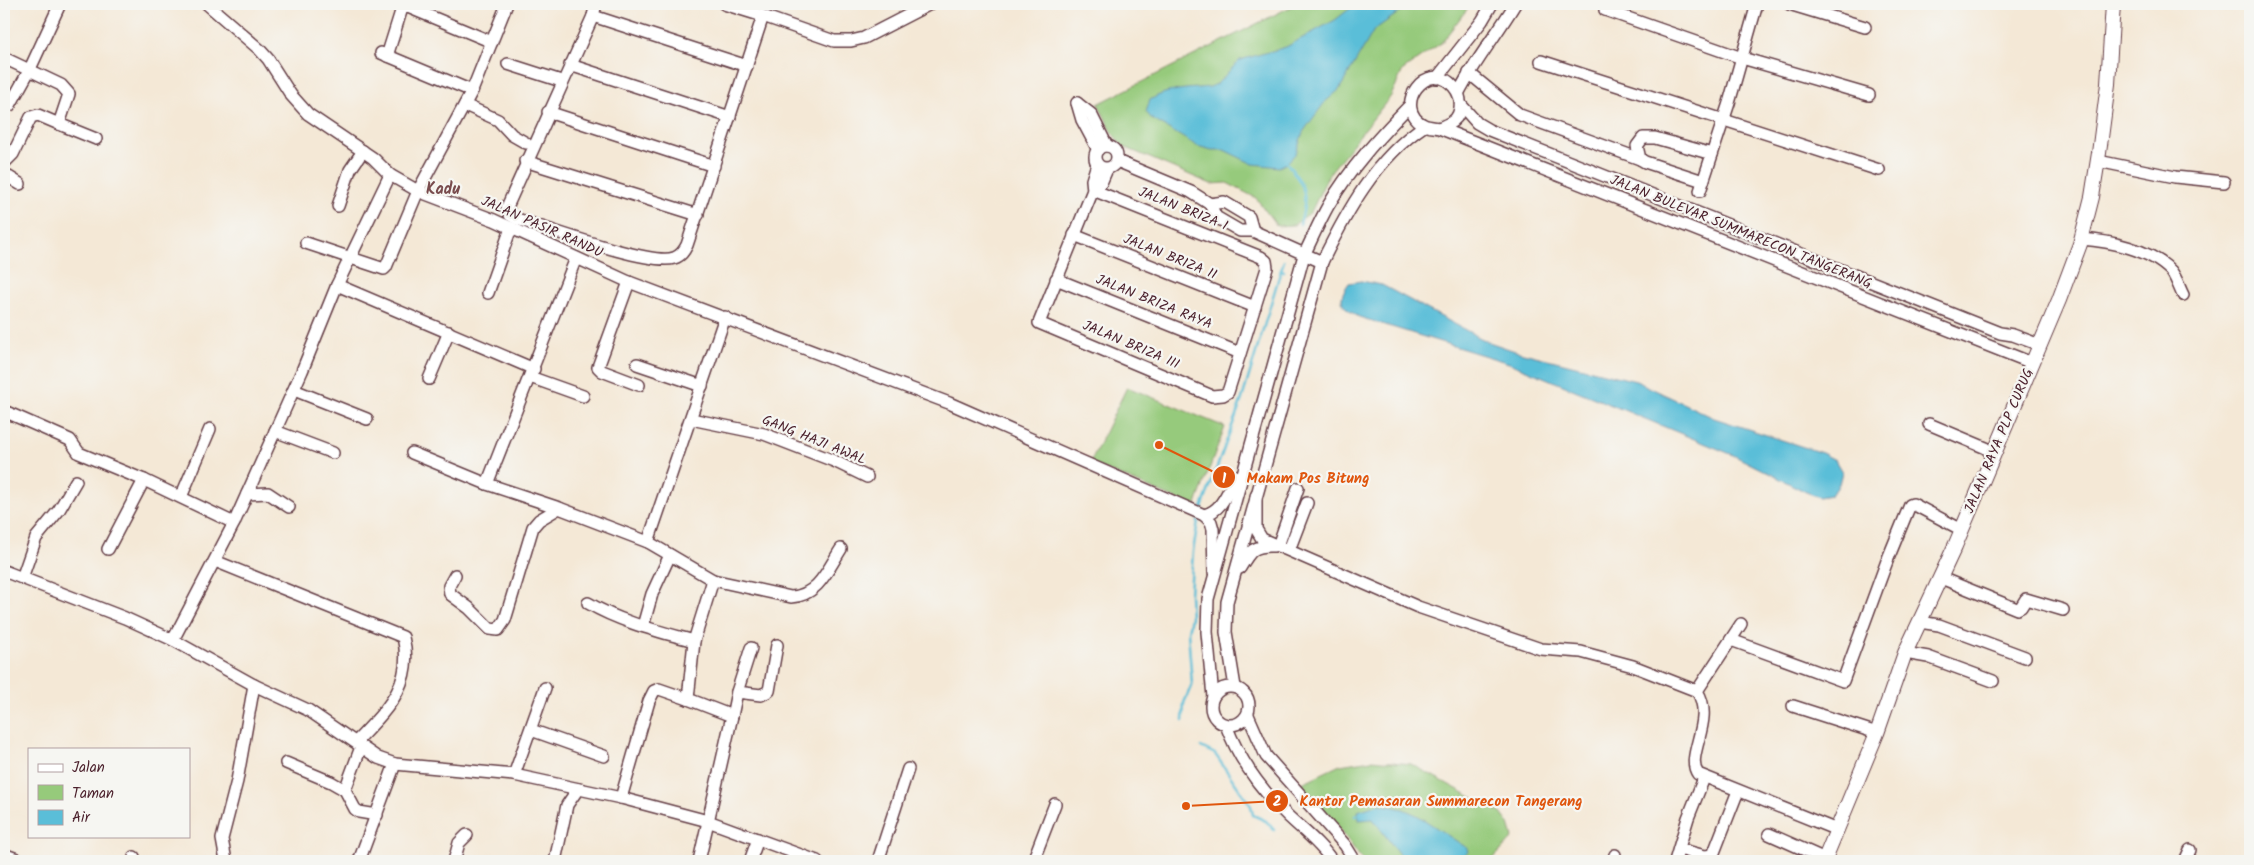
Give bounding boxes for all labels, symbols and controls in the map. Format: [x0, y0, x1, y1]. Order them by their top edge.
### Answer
street label: JALAN BULEVAR SUMMARECON TANGERANG [1607, 169, 1875, 295]
district label: Kadu [426, 177, 460, 202]
street label: JALAN BRIZA I [1135, 181, 1231, 237]
street label: JALAN PASIR RANDU [477, 190, 607, 264]
street label: JALAN BRIZA II [1120, 228, 1220, 286]
street label: JALAN BRIZA RAYA [1092, 269, 1216, 335]
street label: JALAN BRIZA III [1079, 315, 1183, 375]
street label: JALAN RAYA PLP CURUG [1958, 365, 2040, 517]
street label: GANG HAJI AWAL [759, 409, 869, 471]
callout: Makam Pos Bitung [1211, 462, 1379, 492]
text: 1 [1222, 467, 1227, 491]
text: Makam Pos Bitung [1247, 467, 1369, 491]
legend [28, 748, 190, 838]
text: Jalan [72, 756, 105, 780]
text: Taman [72, 782, 114, 806]
callout: Kantor Pemasaran Summarecon Tangerang [1264, 786, 1593, 816]
text: 2 [1273, 790, 1282, 814]
text: Kantor Pemasaran Summarecon Tangerang [1299, 790, 1583, 814]
text: Air [72, 806, 91, 830]

